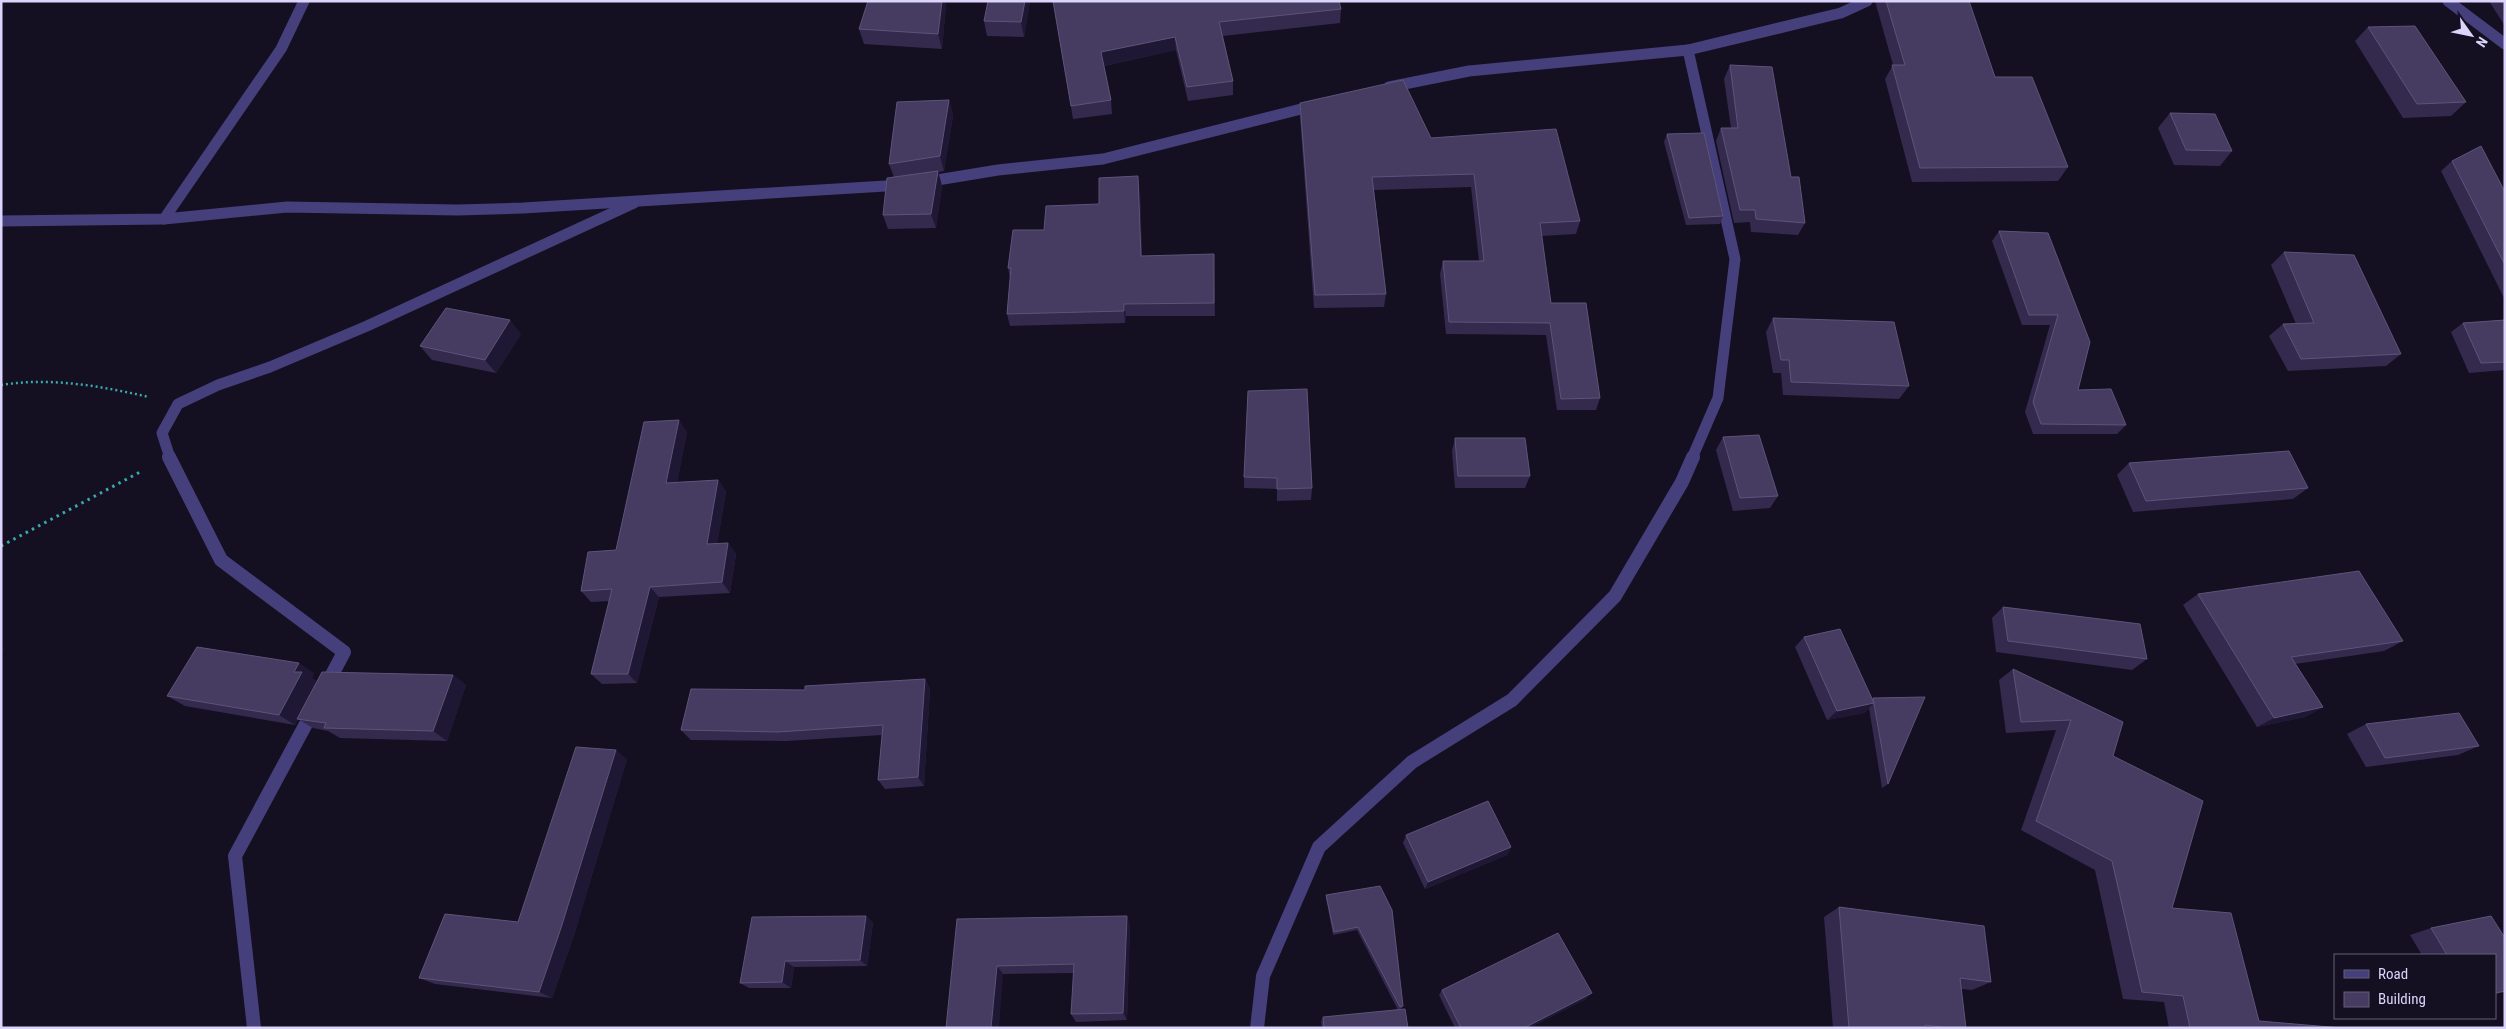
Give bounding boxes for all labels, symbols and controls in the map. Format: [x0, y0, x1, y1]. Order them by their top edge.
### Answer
north arrow [2446, 10, 2496, 60]
text: N [2473, 34, 2491, 50]
legend [2334, 954, 2496, 1019]
text: Road [2378, 965, 2408, 983]
text: Building [2378, 990, 2426, 1008]

